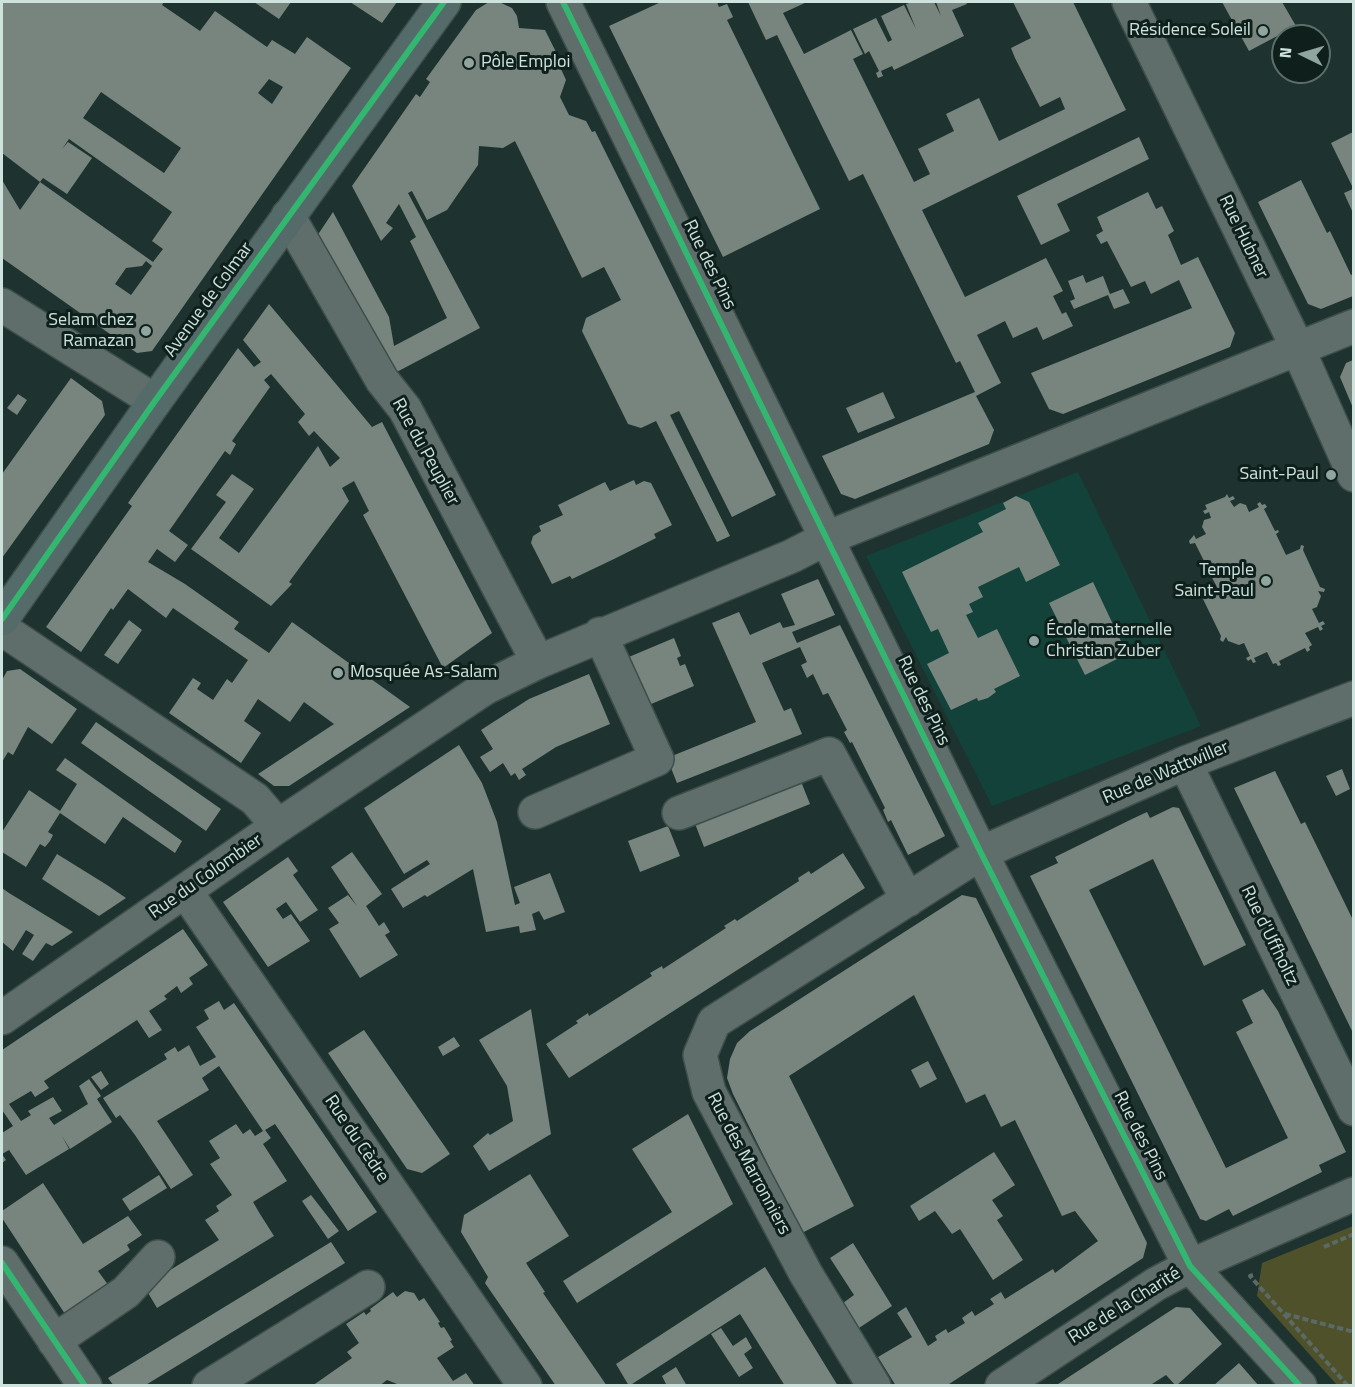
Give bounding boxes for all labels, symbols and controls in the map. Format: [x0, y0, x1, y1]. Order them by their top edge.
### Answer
place label: Résidence Soleil [1129, 20, 1251, 42]
marker: Résidence Soleil [1256, 24, 1270, 38]
north arrow [1271, 24, 1331, 84]
text: N [1273, 46, 1297, 59]
place label: Pôle Emploi [481, 52, 570, 74]
marker: Pôle Emploi [462, 56, 476, 70]
street label: Rue Hubner [1214, 192, 1272, 282]
street label: Rue des Pins [678, 217, 740, 313]
street label: Avenue de Colmar [160, 238, 258, 362]
place label: Selam chez Ramazan [48, 310, 134, 352]
marker: Selam chez Ramazan [139, 324, 153, 338]
street label: Rue du Peuplier [387, 395, 463, 509]
place label: Saint-Paul [1240, 464, 1319, 486]
marker: Saint-Paul [1324, 468, 1338, 482]
place label: Temple Saint-Paul [1175, 560, 1254, 602]
marker: Temple Saint-Paul [1259, 574, 1273, 588]
place label: École maternelle Christian Zuber [1046, 620, 1172, 662]
marker: École maternelle Christian Zuber [1027, 634, 1041, 648]
street label: Rue des Pins [892, 653, 954, 749]
place label: Mosquée As-Salam [350, 662, 497, 684]
marker: Mosquée As-Salam [331, 666, 345, 680]
street label: Rue de Wattwiller [1100, 737, 1232, 809]
street label: Rue du Colombier [145, 830, 267, 924]
street label: Rue d'Uffholtz [1236, 883, 1302, 989]
street label: Rue des Pins [1108, 1088, 1172, 1184]
street label: Rue des Marronniers [702, 1089, 794, 1239]
street label: Rue du Cèdre [319, 1091, 393, 1187]
street label: Rue de la Charité [1065, 1263, 1185, 1349]

